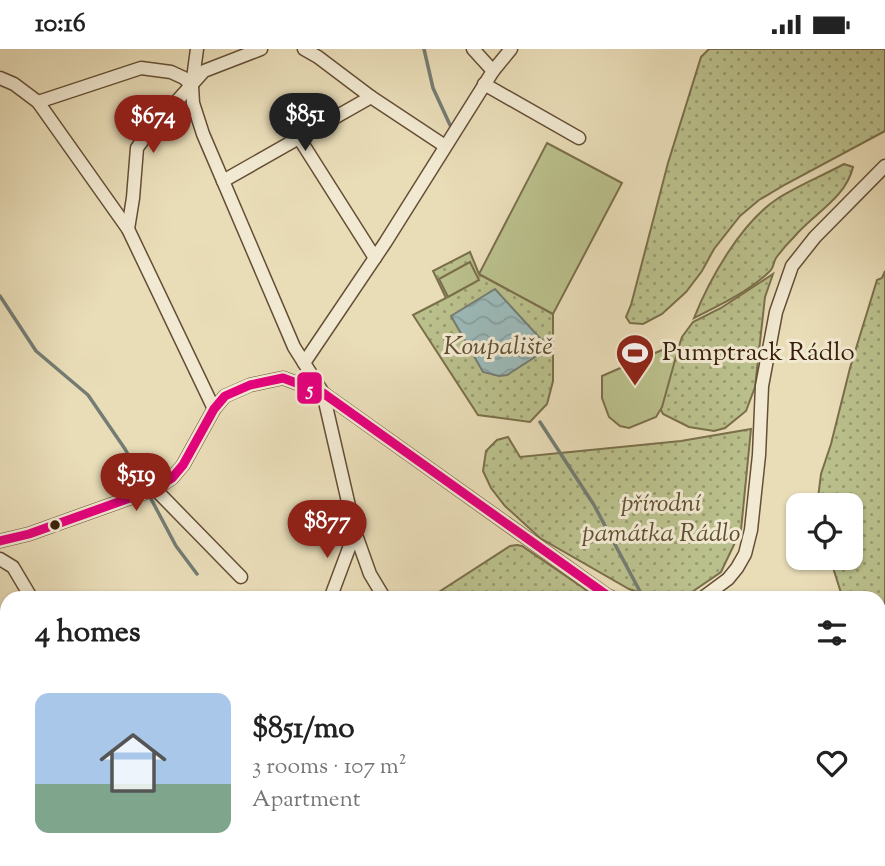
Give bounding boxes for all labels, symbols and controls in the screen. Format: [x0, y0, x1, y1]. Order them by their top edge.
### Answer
text: 10:16 [35, 6, 86, 43]
pin: $851 [264, 93, 346, 153]
pin: $674 [112, 95, 194, 155]
text: $851 [285, 99, 325, 132]
text: $674 [130, 101, 176, 134]
park label: Koupaliště [443, 329, 553, 366]
sports icon: Pumptrack Rádlo [614, 332, 656, 387]
place label: Pumptrack Rádlo [662, 335, 855, 372]
line badge: 5 [296, 371, 323, 405]
text: 5 [305, 377, 314, 404]
pin: $519 [95, 454, 177, 513]
text: $519 [117, 459, 155, 492]
park label: přírodní památka Rádlo [582, 486, 740, 553]
map controls [786, 493, 863, 570]
button: locate [786, 493, 863, 570]
pin: $877 [286, 501, 368, 560]
text: $877 [304, 506, 350, 539]
unlabelled marker [48, 518, 62, 532]
text: 4 homes [35, 612, 141, 655]
icon: filters [813, 614, 851, 652]
text: $851/mo [252, 708, 355, 751]
icon: home [91, 721, 175, 805]
icon: heart [813, 744, 851, 782]
text: 3 rooms · 107 m² [252, 751, 407, 784]
text: Apartment [252, 784, 361, 817]

